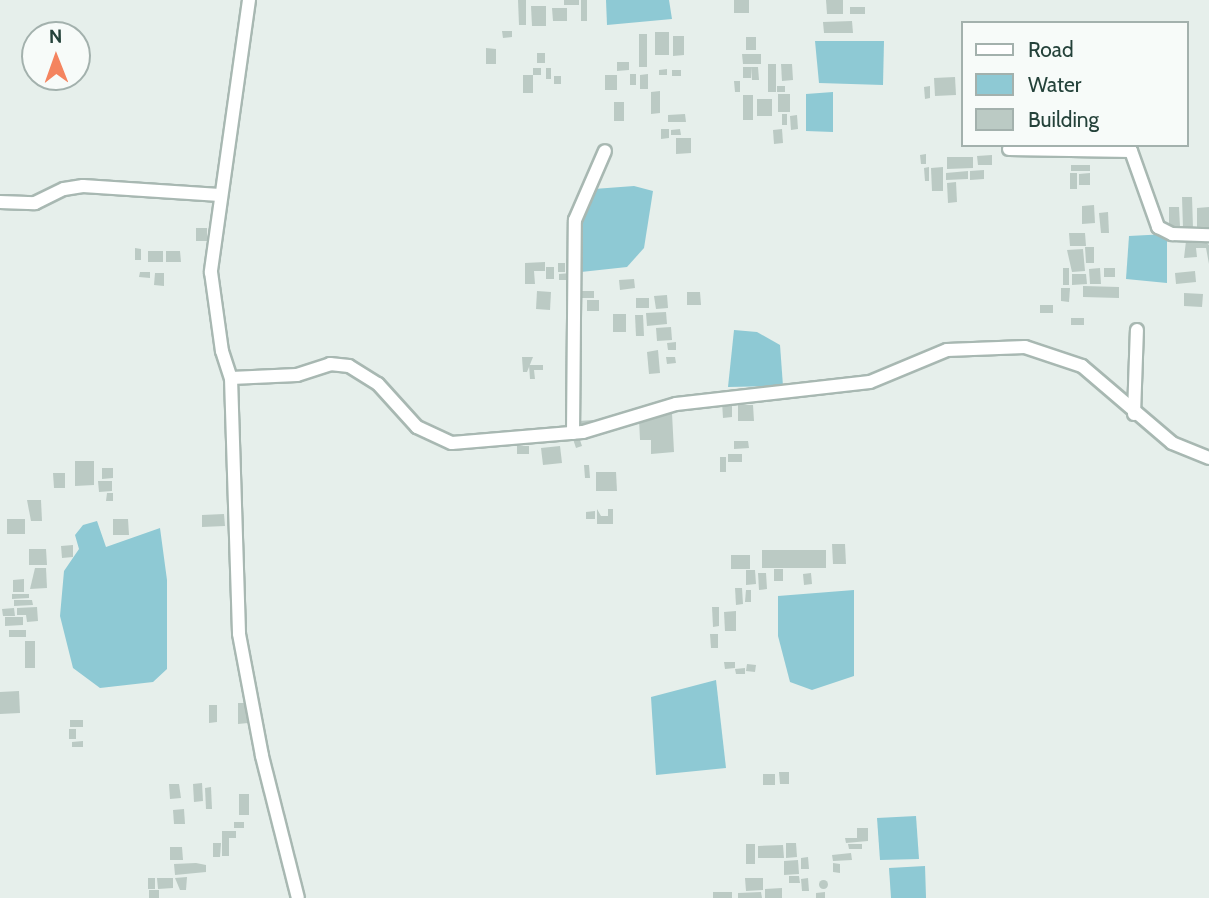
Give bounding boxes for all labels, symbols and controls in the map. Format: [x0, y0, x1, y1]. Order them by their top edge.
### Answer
north arrow [21, 21, 91, 91]
legend [960, 21, 1188, 147]
text: N [49, 25, 63, 48]
text: Road [1028, 37, 1074, 62]
text: Water [1028, 72, 1081, 97]
text: Building [1028, 107, 1099, 132]

